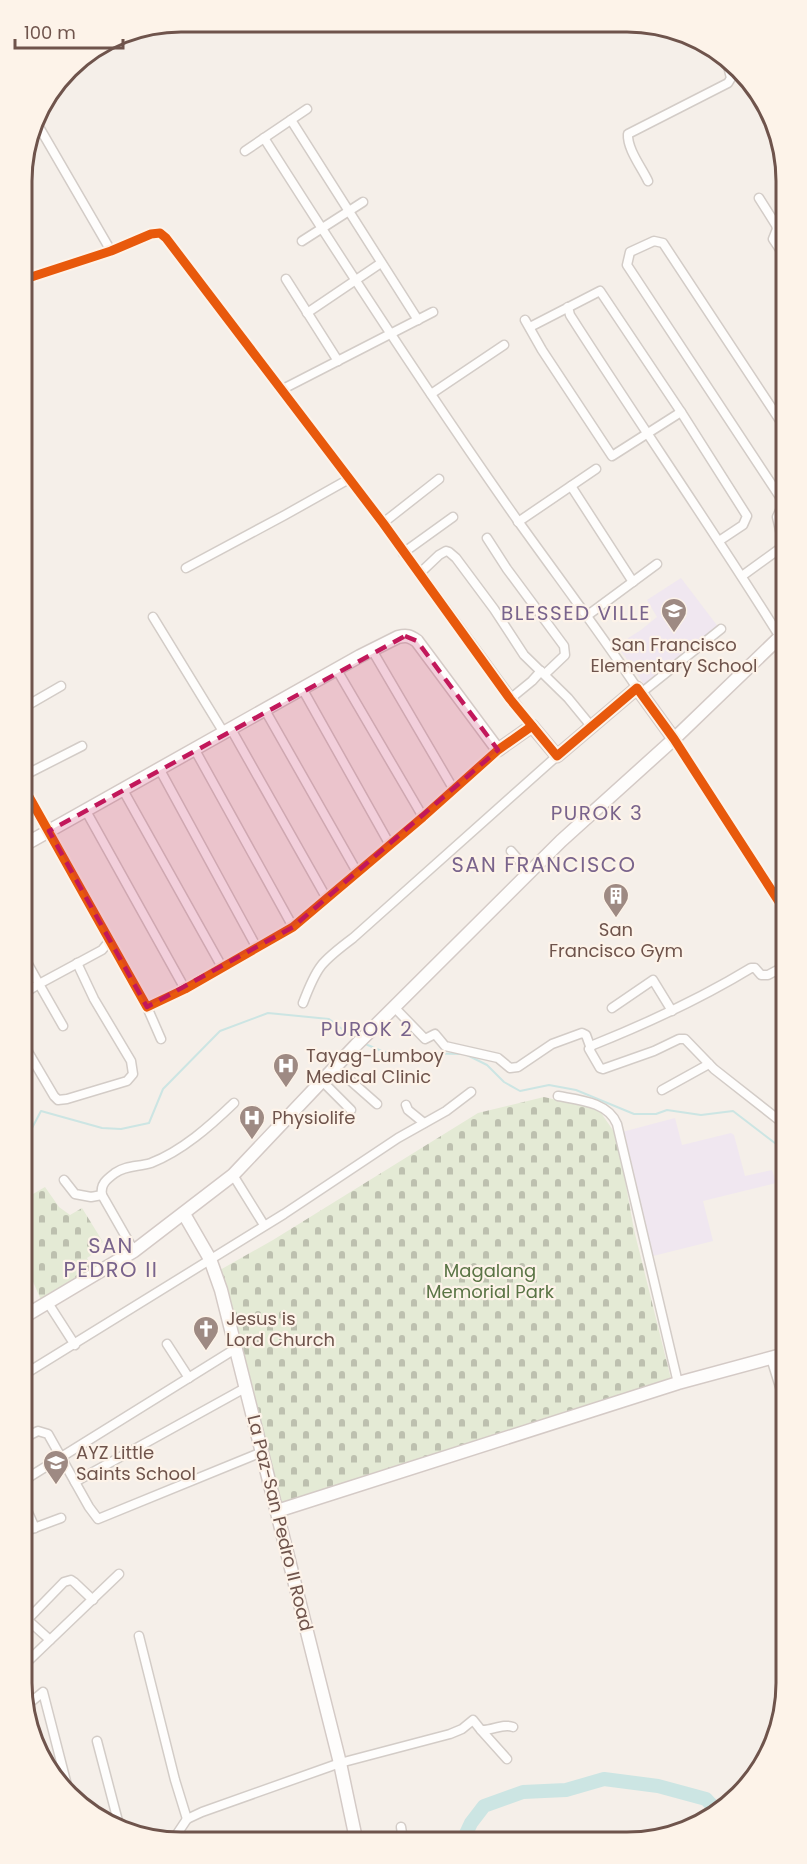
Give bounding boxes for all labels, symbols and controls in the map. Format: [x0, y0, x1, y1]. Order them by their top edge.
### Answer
scale bar [15, 12, 123, 50]
text: 100 m [24, 20, 76, 45]
school or university icon: San Francisco Elementary School [659, 596, 689, 634]
district label: BLESSED VILLE [501, 599, 651, 627]
place label: San Francisco Elementary School [591, 632, 757, 678]
district label: PUROK 3 [551, 799, 643, 827]
district label: SAN FRANCISCO [451, 850, 637, 879]
building icon: San Francisco Gym [601, 881, 631, 919]
place label: San Francisco Gym [549, 917, 683, 963]
district label: PUROK 2 [321, 1015, 413, 1043]
place label: Tayag-Lumboy Medical Clinic [306, 1043, 444, 1089]
hospital icon: Tayag-Lumboy Medical Clinic [271, 1051, 301, 1089]
hospital icon: Physiolife [237, 1103, 267, 1141]
place label: Physiolife [272, 1105, 355, 1130]
district label: SAN PEDRO II [64, 1231, 159, 1284]
park label: Magalang Memorial Park [426, 1258, 555, 1304]
place label: Jesus is Lord Church [226, 1306, 335, 1352]
church icon: Jesus is Lord Church [191, 1314, 221, 1352]
street label: La Paz-San Pedro II Road [242, 1412, 319, 1633]
place label: AYZ Little Saints School [76, 1440, 196, 1486]
school or university icon: AYZ Little Saints School [41, 1448, 71, 1486]

